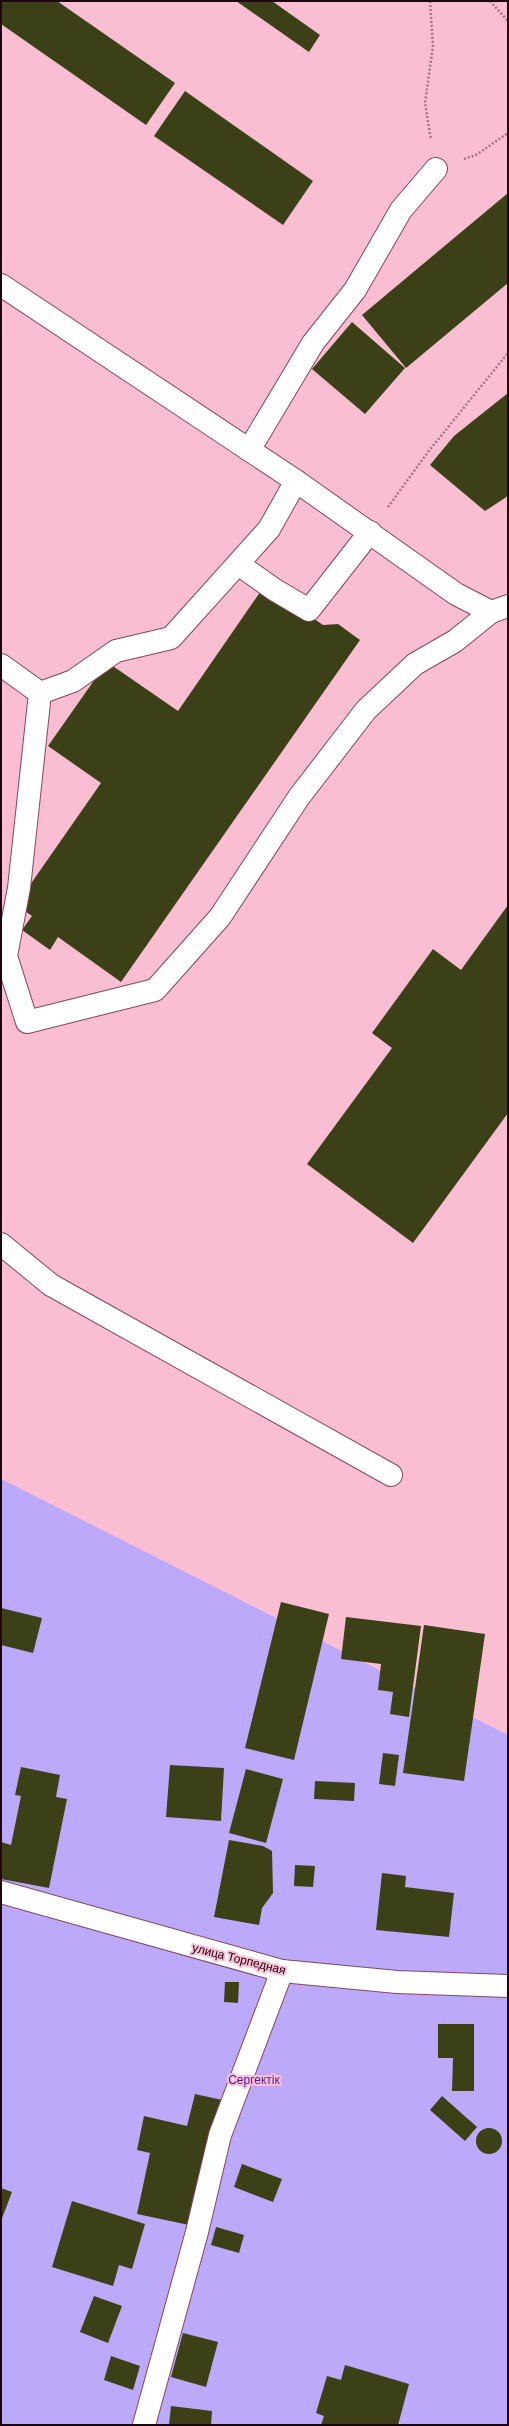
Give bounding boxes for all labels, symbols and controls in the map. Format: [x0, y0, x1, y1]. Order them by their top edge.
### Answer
street label: улица Торпедная [191, 1941, 287, 1977]
park label: Сергектік [228, 2073, 281, 2087]

